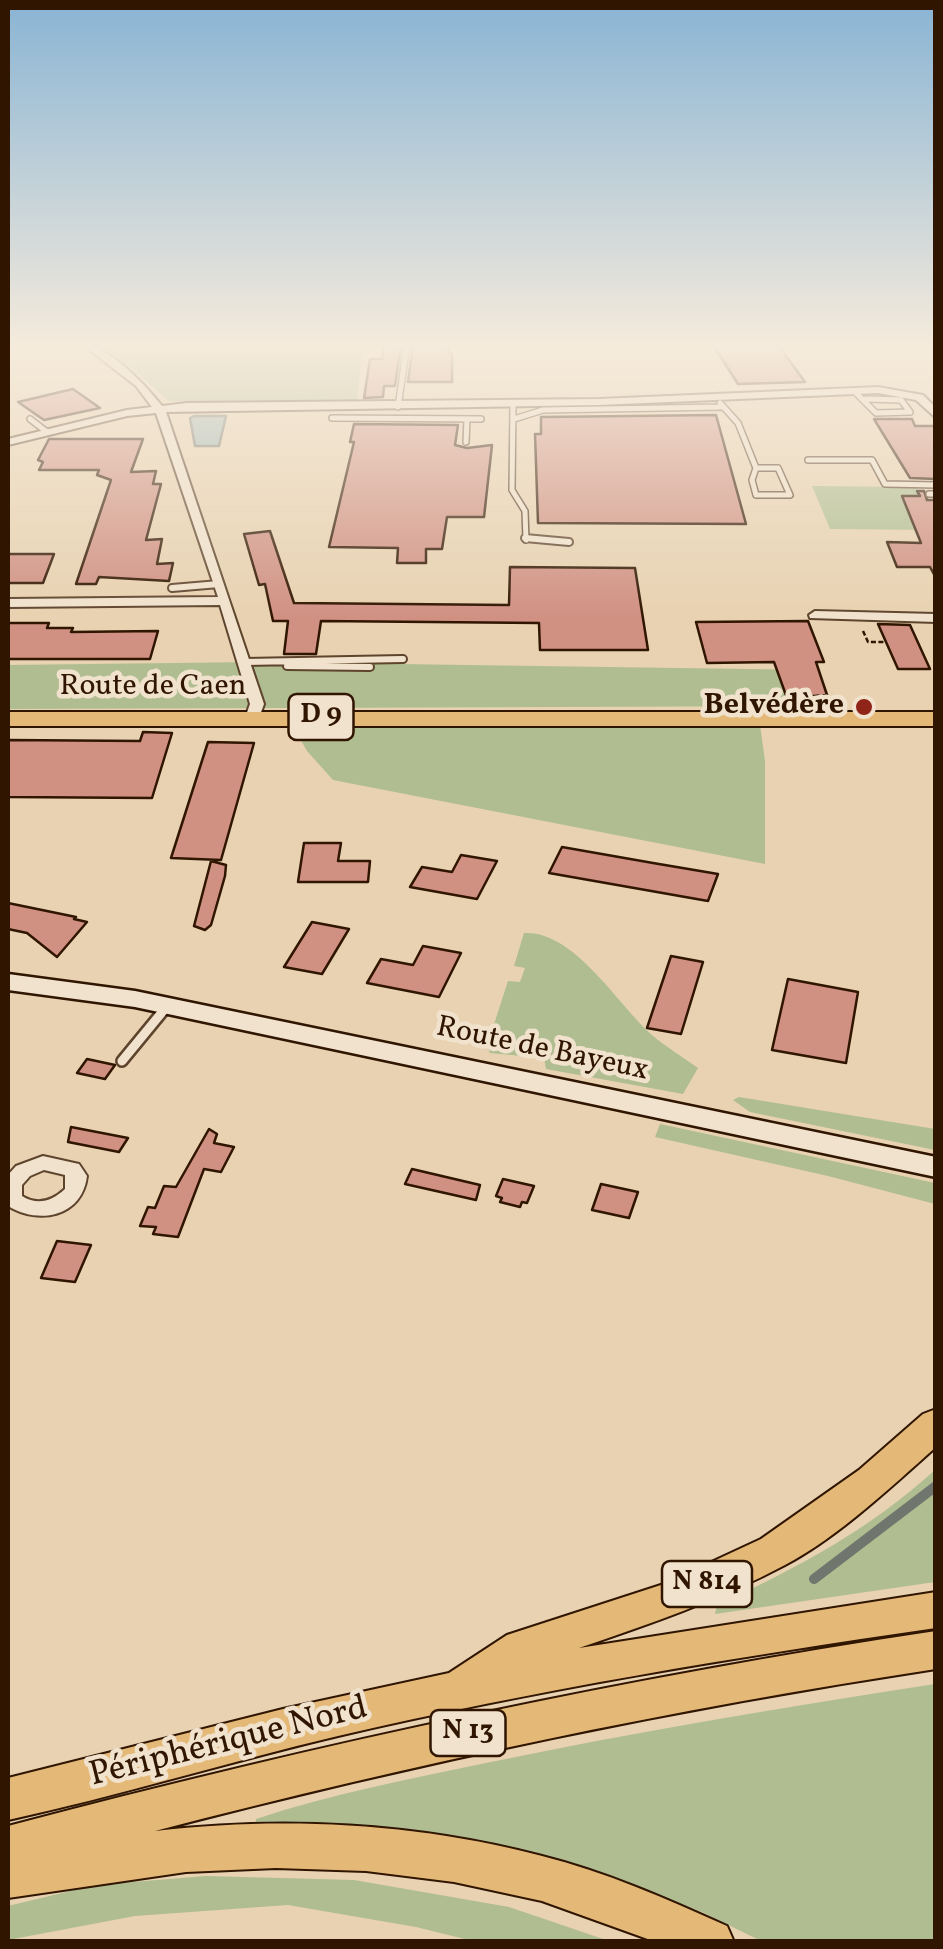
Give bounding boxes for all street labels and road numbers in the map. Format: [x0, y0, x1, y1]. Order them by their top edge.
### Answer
street label: Route de Caen [59, 670, 247, 706]
road number: D 9 [288, 694, 354, 740]
street label: Route de Bayeux [433, 1011, 651, 1091]
road number: N 814 [662, 1561, 752, 1607]
street label: Périphérique Nord [86, 1689, 372, 1799]
road number: N 13 [430, 1710, 506, 1756]

